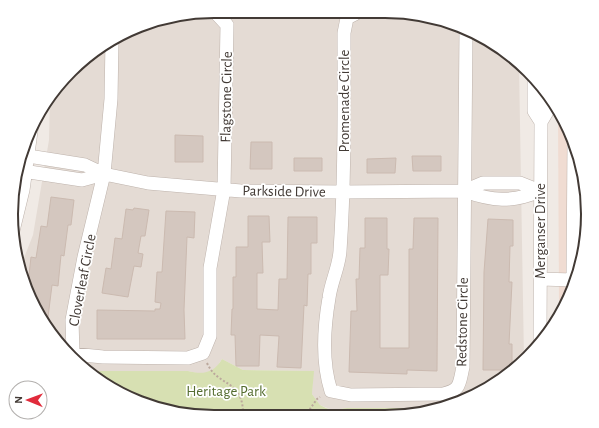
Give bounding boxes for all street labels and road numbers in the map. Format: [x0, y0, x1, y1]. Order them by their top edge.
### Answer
street label: Promenade Circle [337, 49, 352, 153]
street label: Flagstone Circle [218, 51, 235, 143]
street label: Parkside Drive [242, 183, 326, 200]
street label: Merganser Drive [533, 183, 548, 279]
street label: Cloverleaf Circle [66, 233, 99, 327]
street label: Redstone Circle [454, 277, 471, 367]

